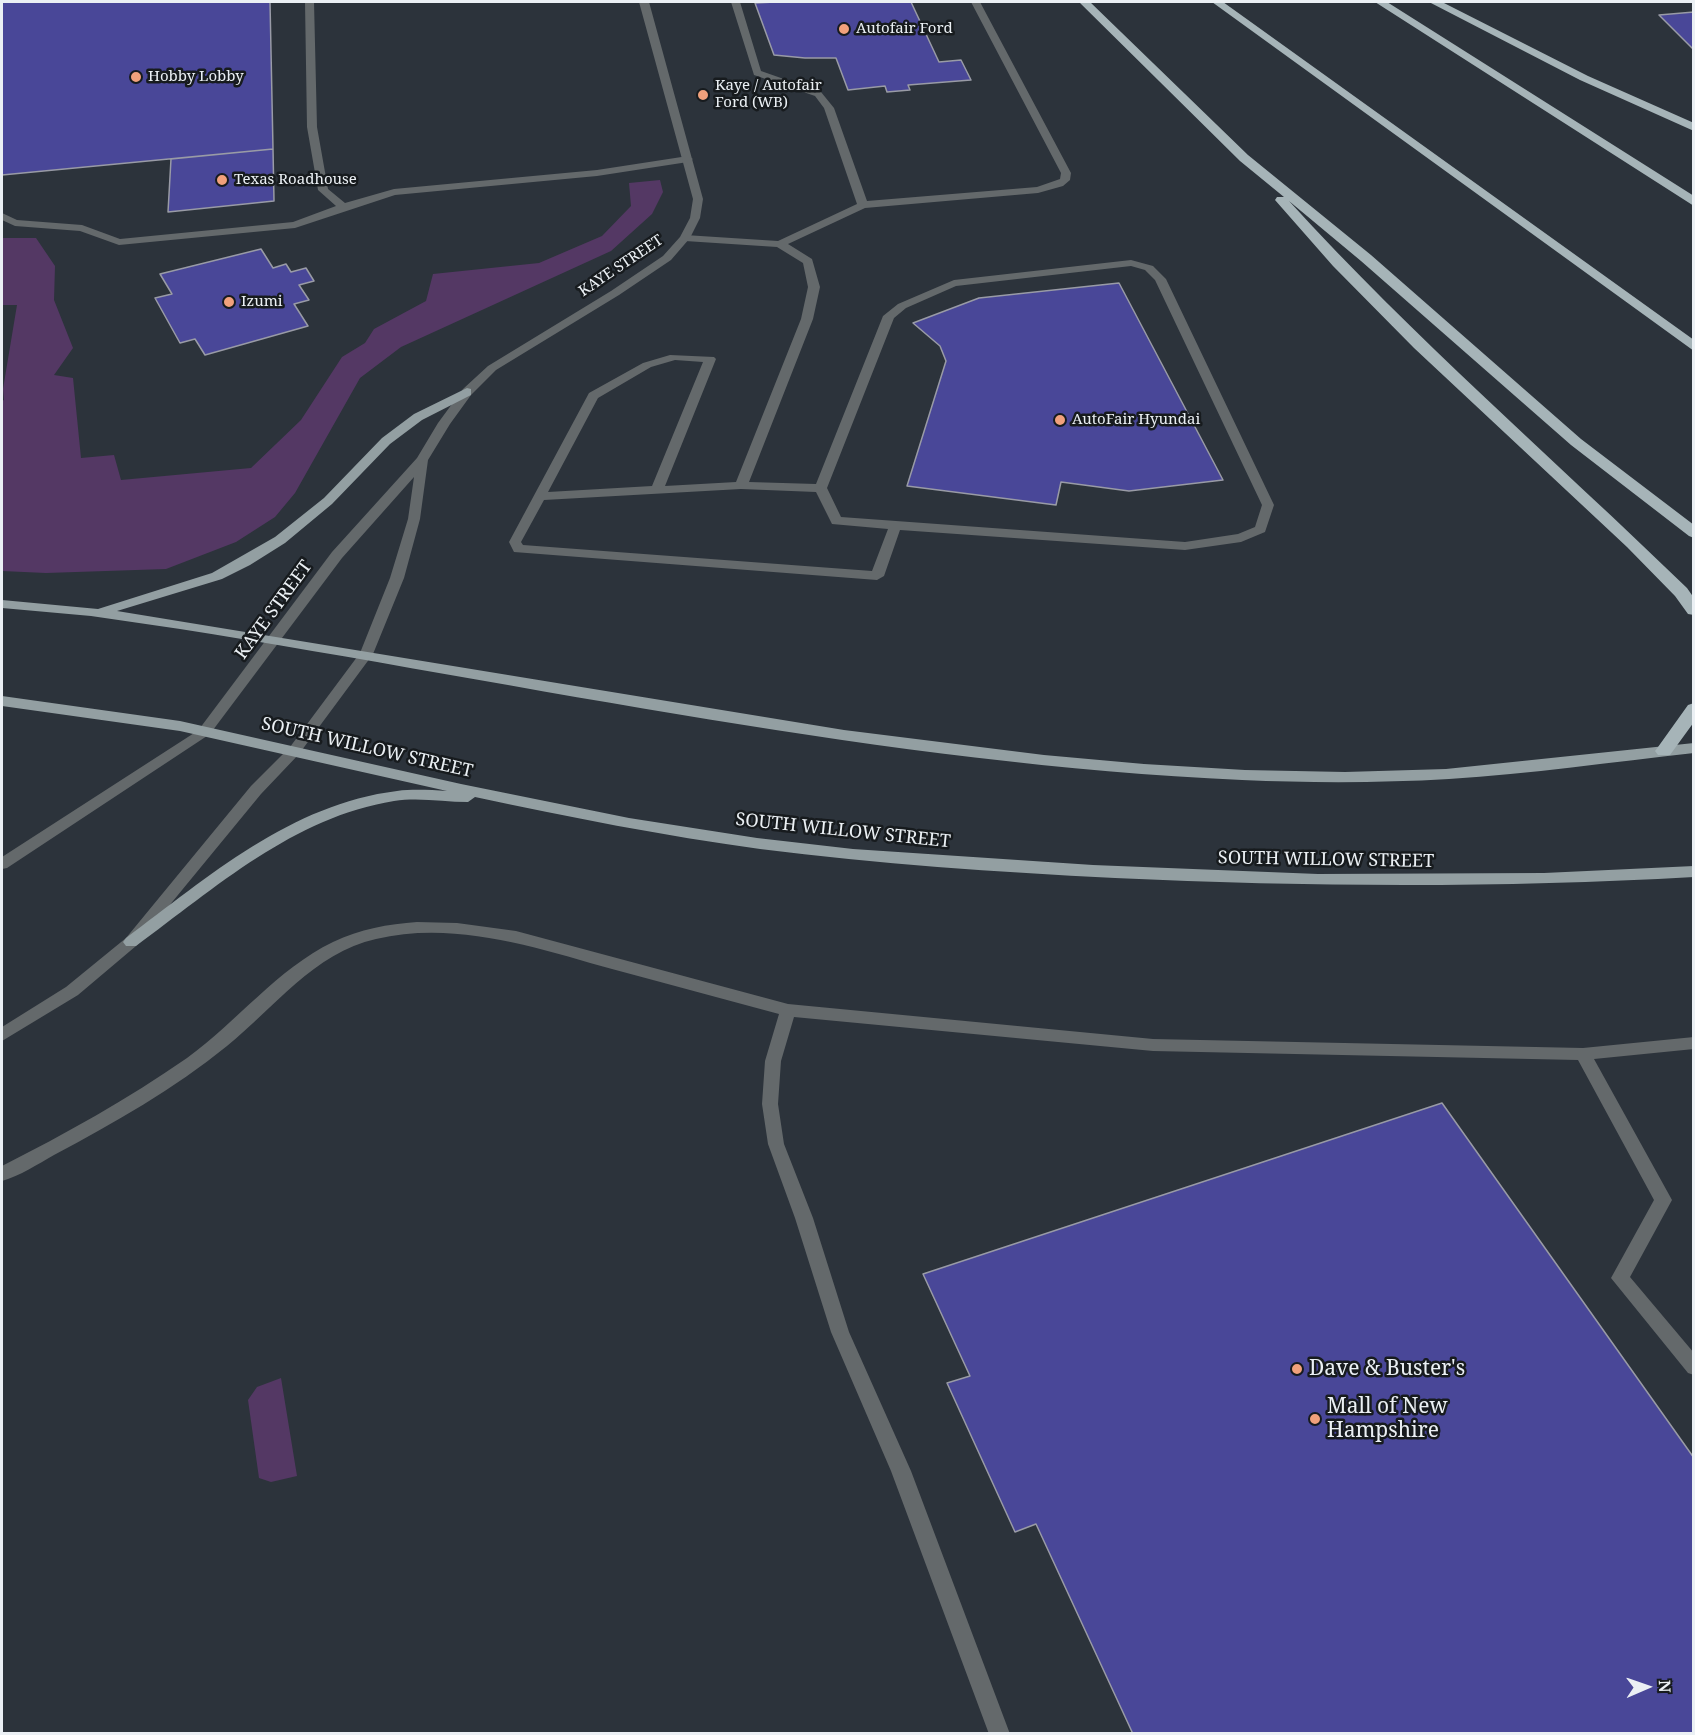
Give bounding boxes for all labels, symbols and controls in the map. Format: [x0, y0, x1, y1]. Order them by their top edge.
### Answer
place label: Autofair Ford [856, 20, 953, 38]
marker: Autofair Ford [837, 22, 851, 36]
place label: Hobby Lobby [148, 68, 244, 86]
marker: Hobby Lobby [129, 70, 143, 84]
place label: Kaye / Autofair Ford (WB) [715, 77, 822, 112]
marker: Kaye / Autofair Ford (WB) [696, 88, 710, 102]
place label: Texas Roadhouse [234, 171, 357, 189]
marker: Texas Roadhouse [215, 173, 229, 187]
street label: KAYE STREET [576, 231, 666, 301]
place label: Izumi [241, 293, 283, 311]
marker: Izumi [222, 295, 236, 309]
place label: AutoFair Hyundai [1072, 411, 1200, 429]
marker: AutoFair Hyundai [1053, 413, 1067, 427]
street label: KAYE STREET [231, 556, 317, 664]
street label: SOUTH WILLOW STREET [259, 713, 475, 783]
street label: SOUTH WILLOW STREET [734, 809, 952, 853]
street label: SOUTH WILLOW STREET [1218, 847, 1434, 873]
place label: Dave & Buster's [1309, 1356, 1465, 1382]
marker: Dave & Buster's [1290, 1362, 1304, 1376]
place label: Mall of New Hampshire [1327, 1394, 1448, 1444]
marker: Mall of New Hampshire [1308, 1412, 1322, 1426]
north arrow [1617, 1657, 1677, 1717]
text: N [1654, 1680, 1676, 1693]

